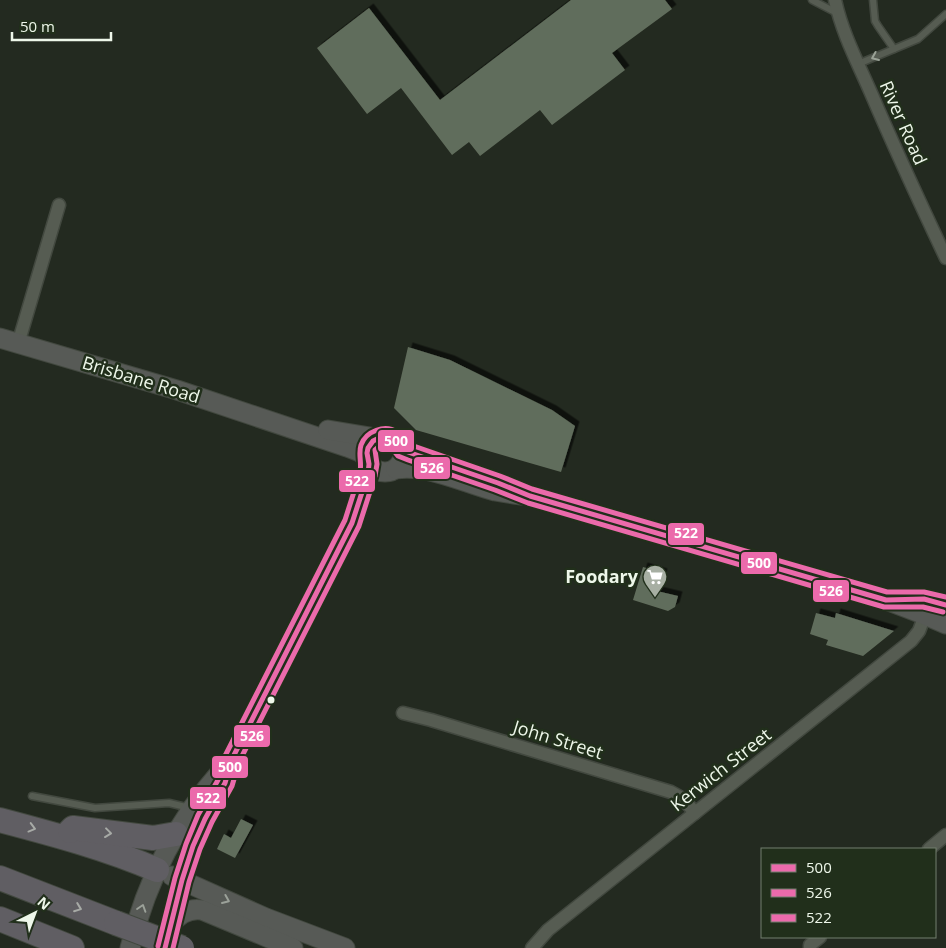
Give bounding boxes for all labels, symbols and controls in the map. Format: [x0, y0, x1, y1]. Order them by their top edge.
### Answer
scale bar [12, 10, 111, 42]
text: 50 m [20, 16, 55, 36]
one-way arrow [871, 51, 880, 62]
street label: River Road [875, 77, 933, 168]
street label: Brisbane Road [79, 350, 203, 408]
line badge: 500 [377, 429, 415, 453]
text: 500 [384, 431, 408, 450]
line badge: 526 [413, 456, 451, 480]
text: 526 [420, 458, 444, 477]
line badge: 522 [338, 469, 376, 493]
text: 522 [345, 471, 369, 490]
line badge: 522 [667, 522, 705, 546]
text: 522 [674, 523, 698, 542]
line badge: 500 [740, 551, 778, 575]
text: 500 [747, 553, 771, 572]
place label: Foodary [565, 564, 639, 588]
supermarket icon: Foodary [642, 564, 668, 598]
line badge: 526 [812, 579, 850, 603]
text: 526 [819, 581, 843, 600]
unlabelled marker [266, 695, 276, 705]
street label: John Street [509, 713, 606, 764]
street label: Kerwich Street [665, 722, 776, 816]
line badge: 526 [233, 724, 271, 748]
text: 526 [240, 726, 264, 745]
line badge: 500 [211, 755, 249, 779]
text: 500 [218, 757, 242, 776]
line badge: 522 [189, 786, 227, 810]
text: 522 [196, 788, 220, 807]
one-way arrow [27, 823, 35, 833]
one-way arrow [105, 827, 113, 838]
legend [761, 848, 936, 938]
text: 500 [806, 857, 832, 877]
text: 526 [806, 882, 832, 902]
north arrow [10, 888, 60, 938]
text: N [33, 892, 55, 914]
one-way arrow [221, 894, 230, 905]
one-way arrow [73, 902, 82, 912]
one-way arrow [136, 905, 146, 913]
text: 522 [806, 907, 832, 927]

